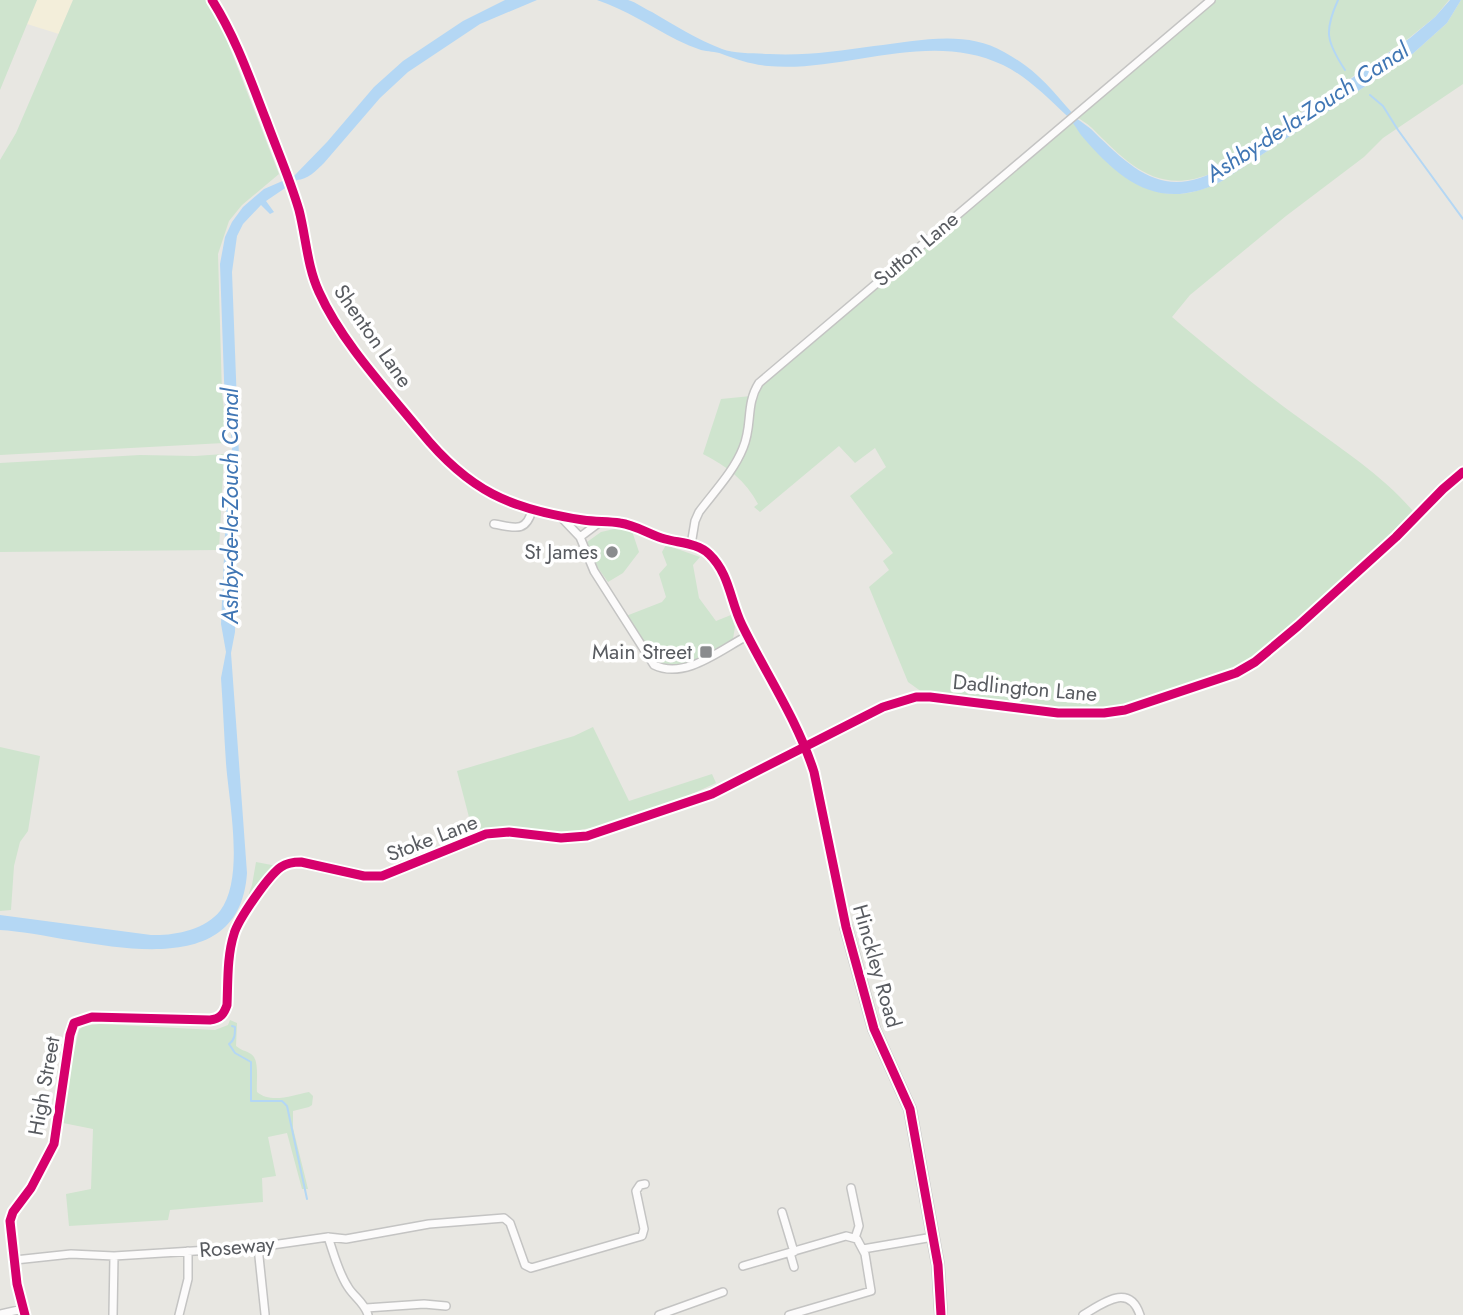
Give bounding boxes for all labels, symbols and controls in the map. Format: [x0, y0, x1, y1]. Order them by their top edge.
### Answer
water label: Ashby-de-la-Zouch Canal [1198, 33, 1416, 191]
street label: Sutton Lane [867, 204, 965, 294]
street label: Shenton Lane [326, 278, 420, 394]
water label: Ashby-de-la-Zouch Canal [213, 387, 247, 625]
place label: St James [524, 537, 598, 567]
marker: St James [604, 544, 620, 560]
place label: Main Street [592, 637, 692, 667]
marker: Main Street [698, 644, 714, 660]
street label: Dadlington Lane [952, 667, 1099, 709]
street label: Stoke Lane [382, 807, 482, 869]
street label: Hinckley Road [845, 901, 909, 1031]
street label: High Street [21, 1034, 67, 1138]
street label: Roseway [198, 1229, 277, 1265]

